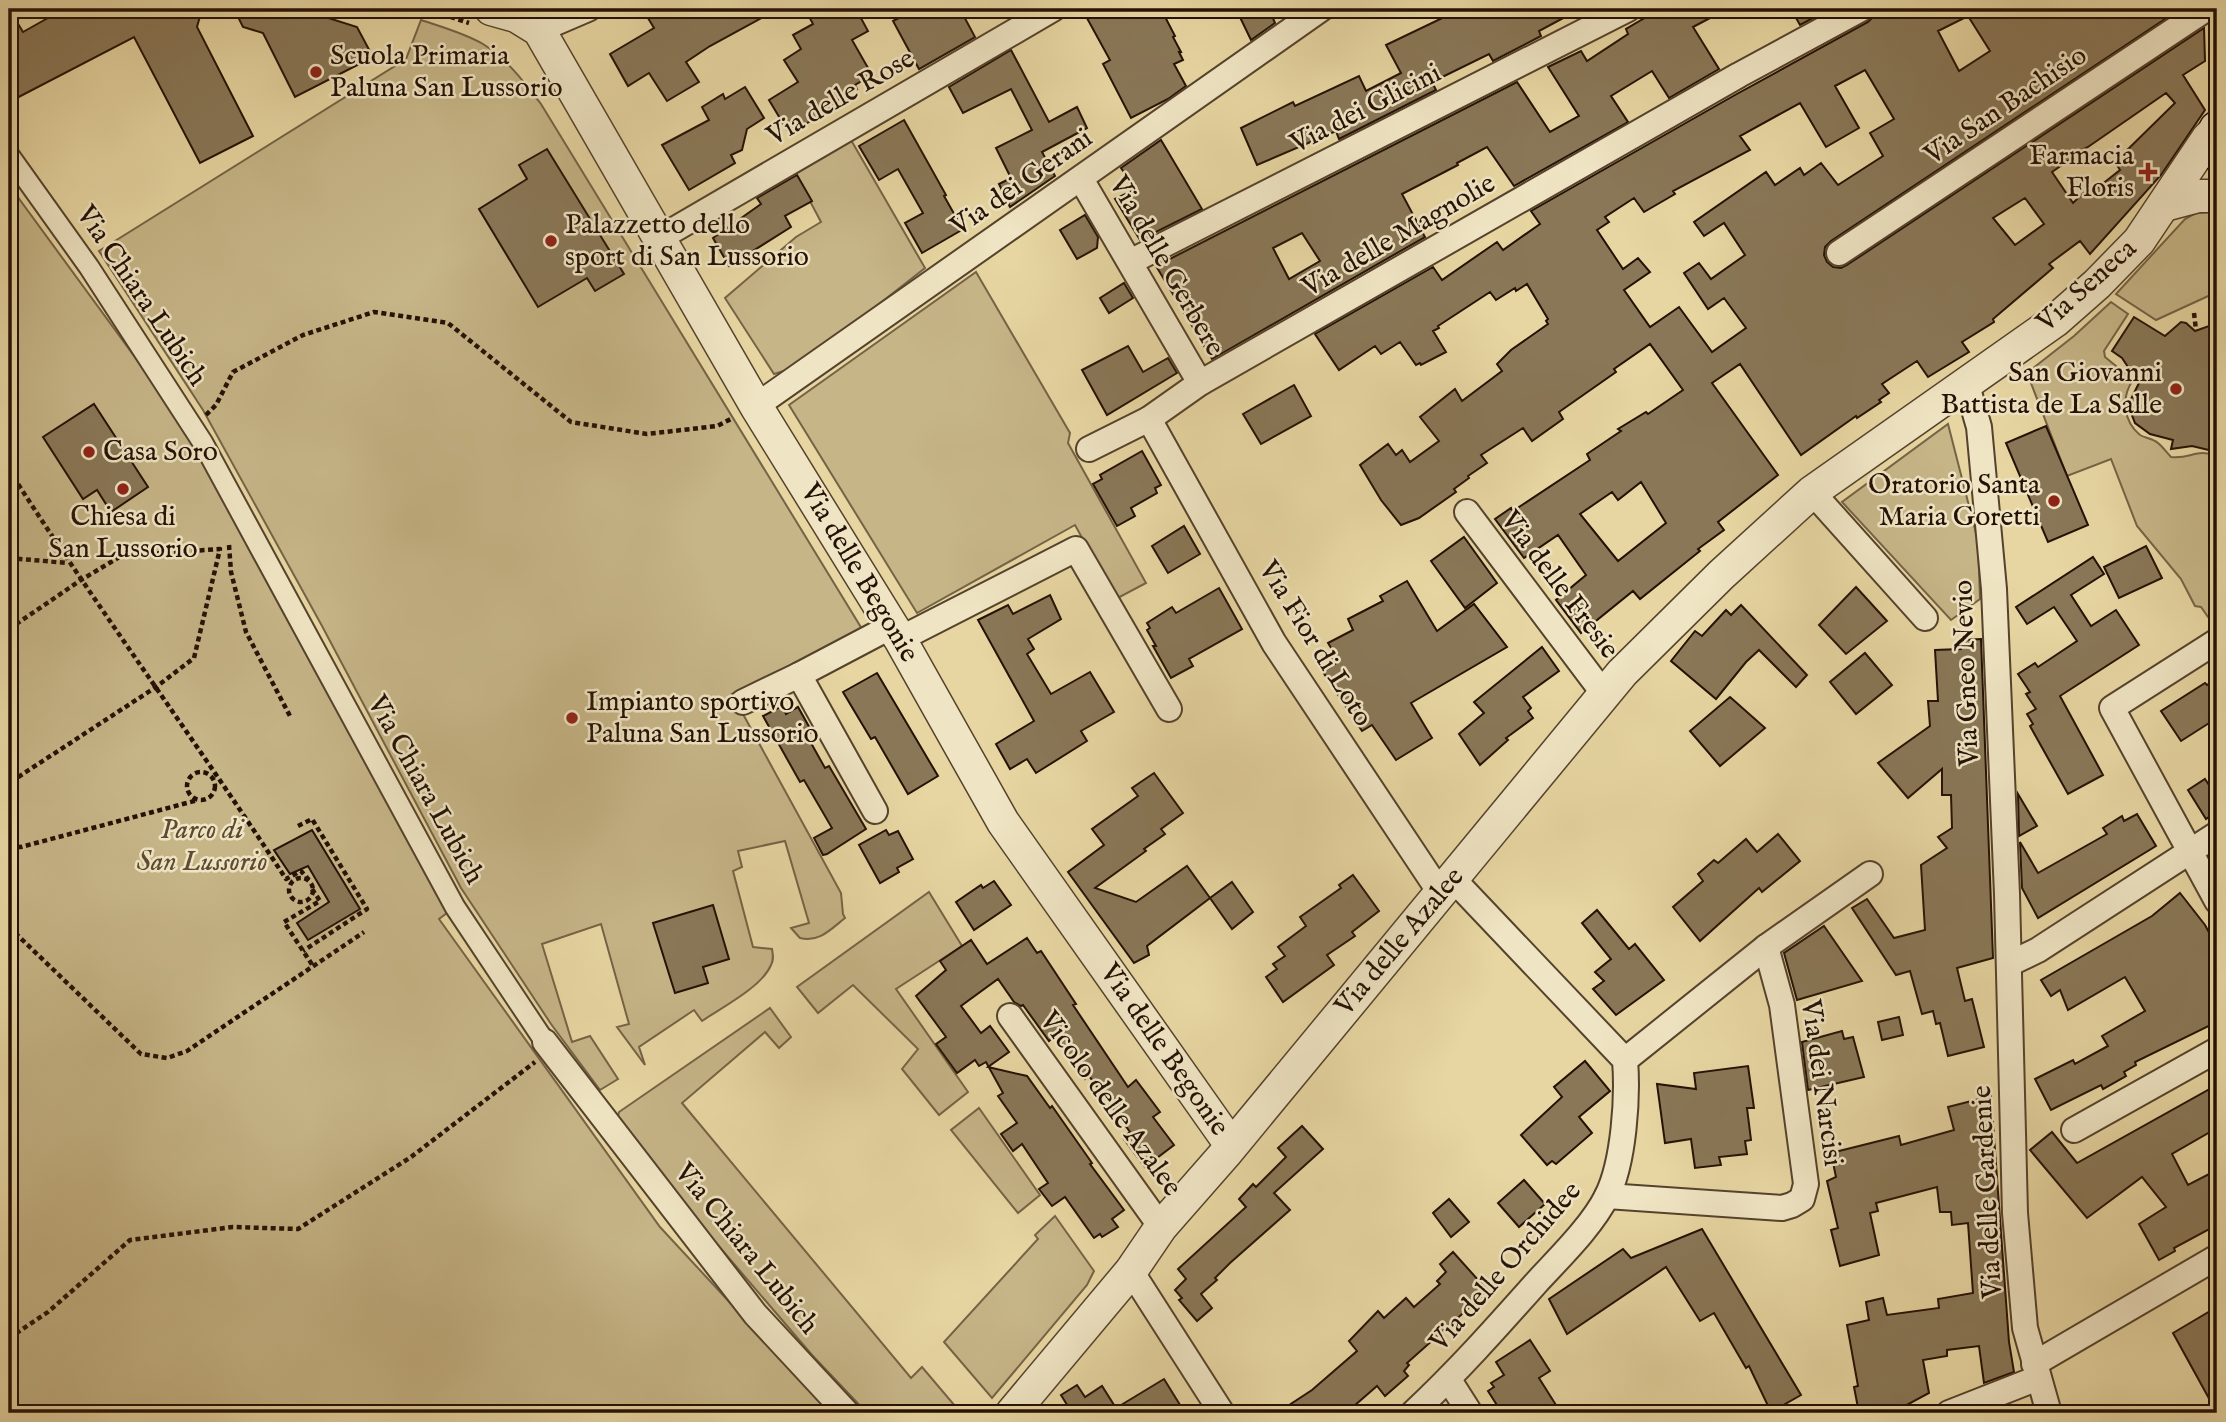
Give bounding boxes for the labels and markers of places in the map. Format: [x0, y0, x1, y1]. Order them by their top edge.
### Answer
place label: Scuola Primaria Paluna San Lussorio [330, 39, 563, 106]
marker: Scuola Primaria Paluna San Lussorio [308, 64, 324, 80]
place label: Farmacia Floris [2029, 139, 2135, 206]
marker: Farmacia Floris [2140, 164, 2156, 180]
place label: Palazzetto dello sport di San Lussorio [565, 208, 809, 275]
marker: Palazzetto dello sport di San Lussorio [543, 233, 559, 249]
place label: San Giovanni Battista de La Salle [1940, 356, 2162, 423]
marker: San Giovanni Battista de La Salle [2168, 381, 2184, 397]
place label: Casa Soro [103, 435, 218, 470]
marker: Casa Soro [81, 444, 97, 460]
place label: Oratorio Santa Maria Goretti [1868, 468, 2041, 535]
marker: Chiesa di San Lussorio [115, 481, 131, 497]
marker: Oratorio Santa Maria Goretti [2046, 493, 2062, 509]
place label: Chiesa di San Lussorio [48, 500, 198, 567]
place label: Impianto sportivo Paluna San Lussorio [586, 685, 819, 752]
marker: Impianto sportivo Paluna San Lussorio [564, 710, 580, 726]

